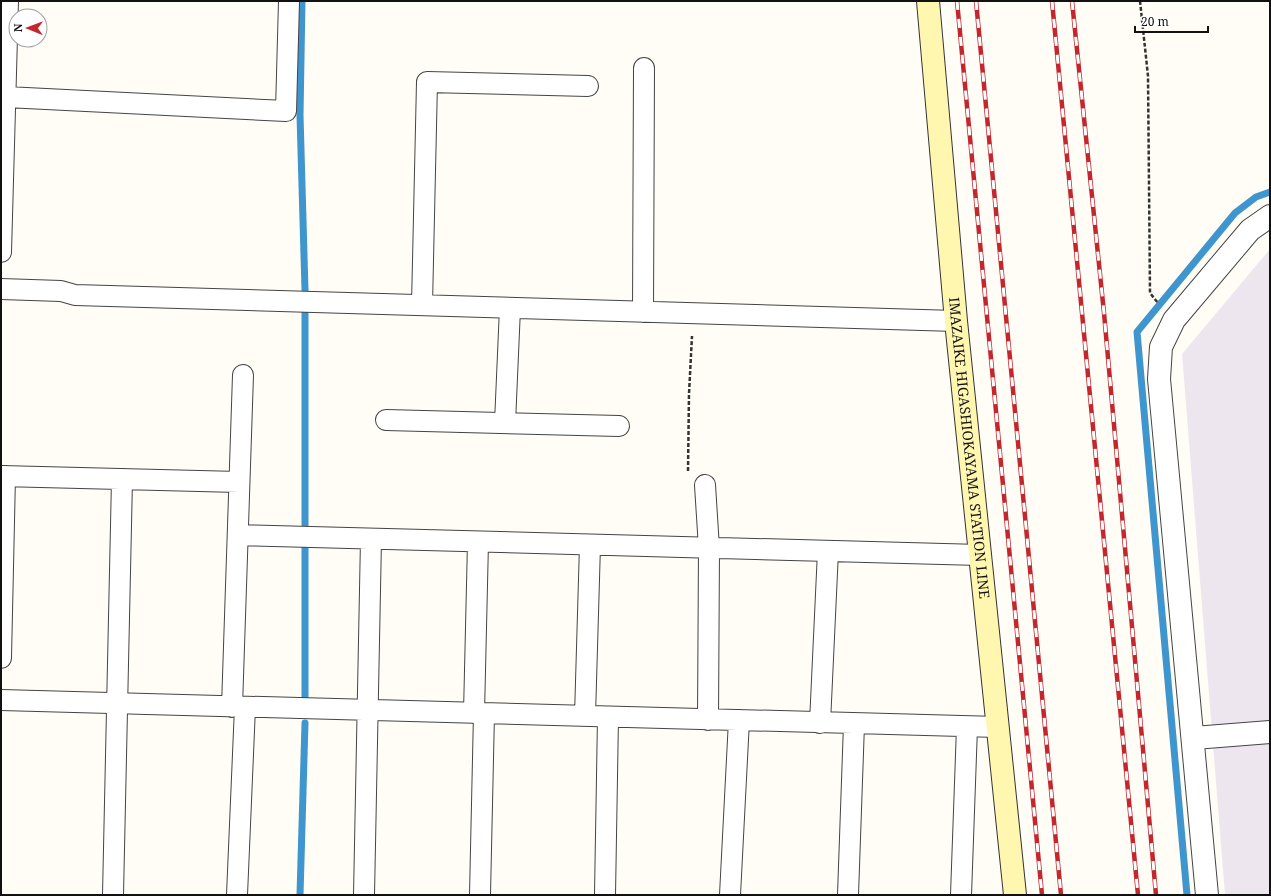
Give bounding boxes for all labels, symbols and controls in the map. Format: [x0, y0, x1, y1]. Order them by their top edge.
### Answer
north arrow [8, 8, 48, 48]
scale bar [1135, 8, 1208, 34]
text: 20 m [1141, 13, 1169, 30]
text: N [10, 23, 25, 32]
street label: IMAZAIKE HIGASHIOKAYAMA STATION LINE [945, 297, 995, 600]

